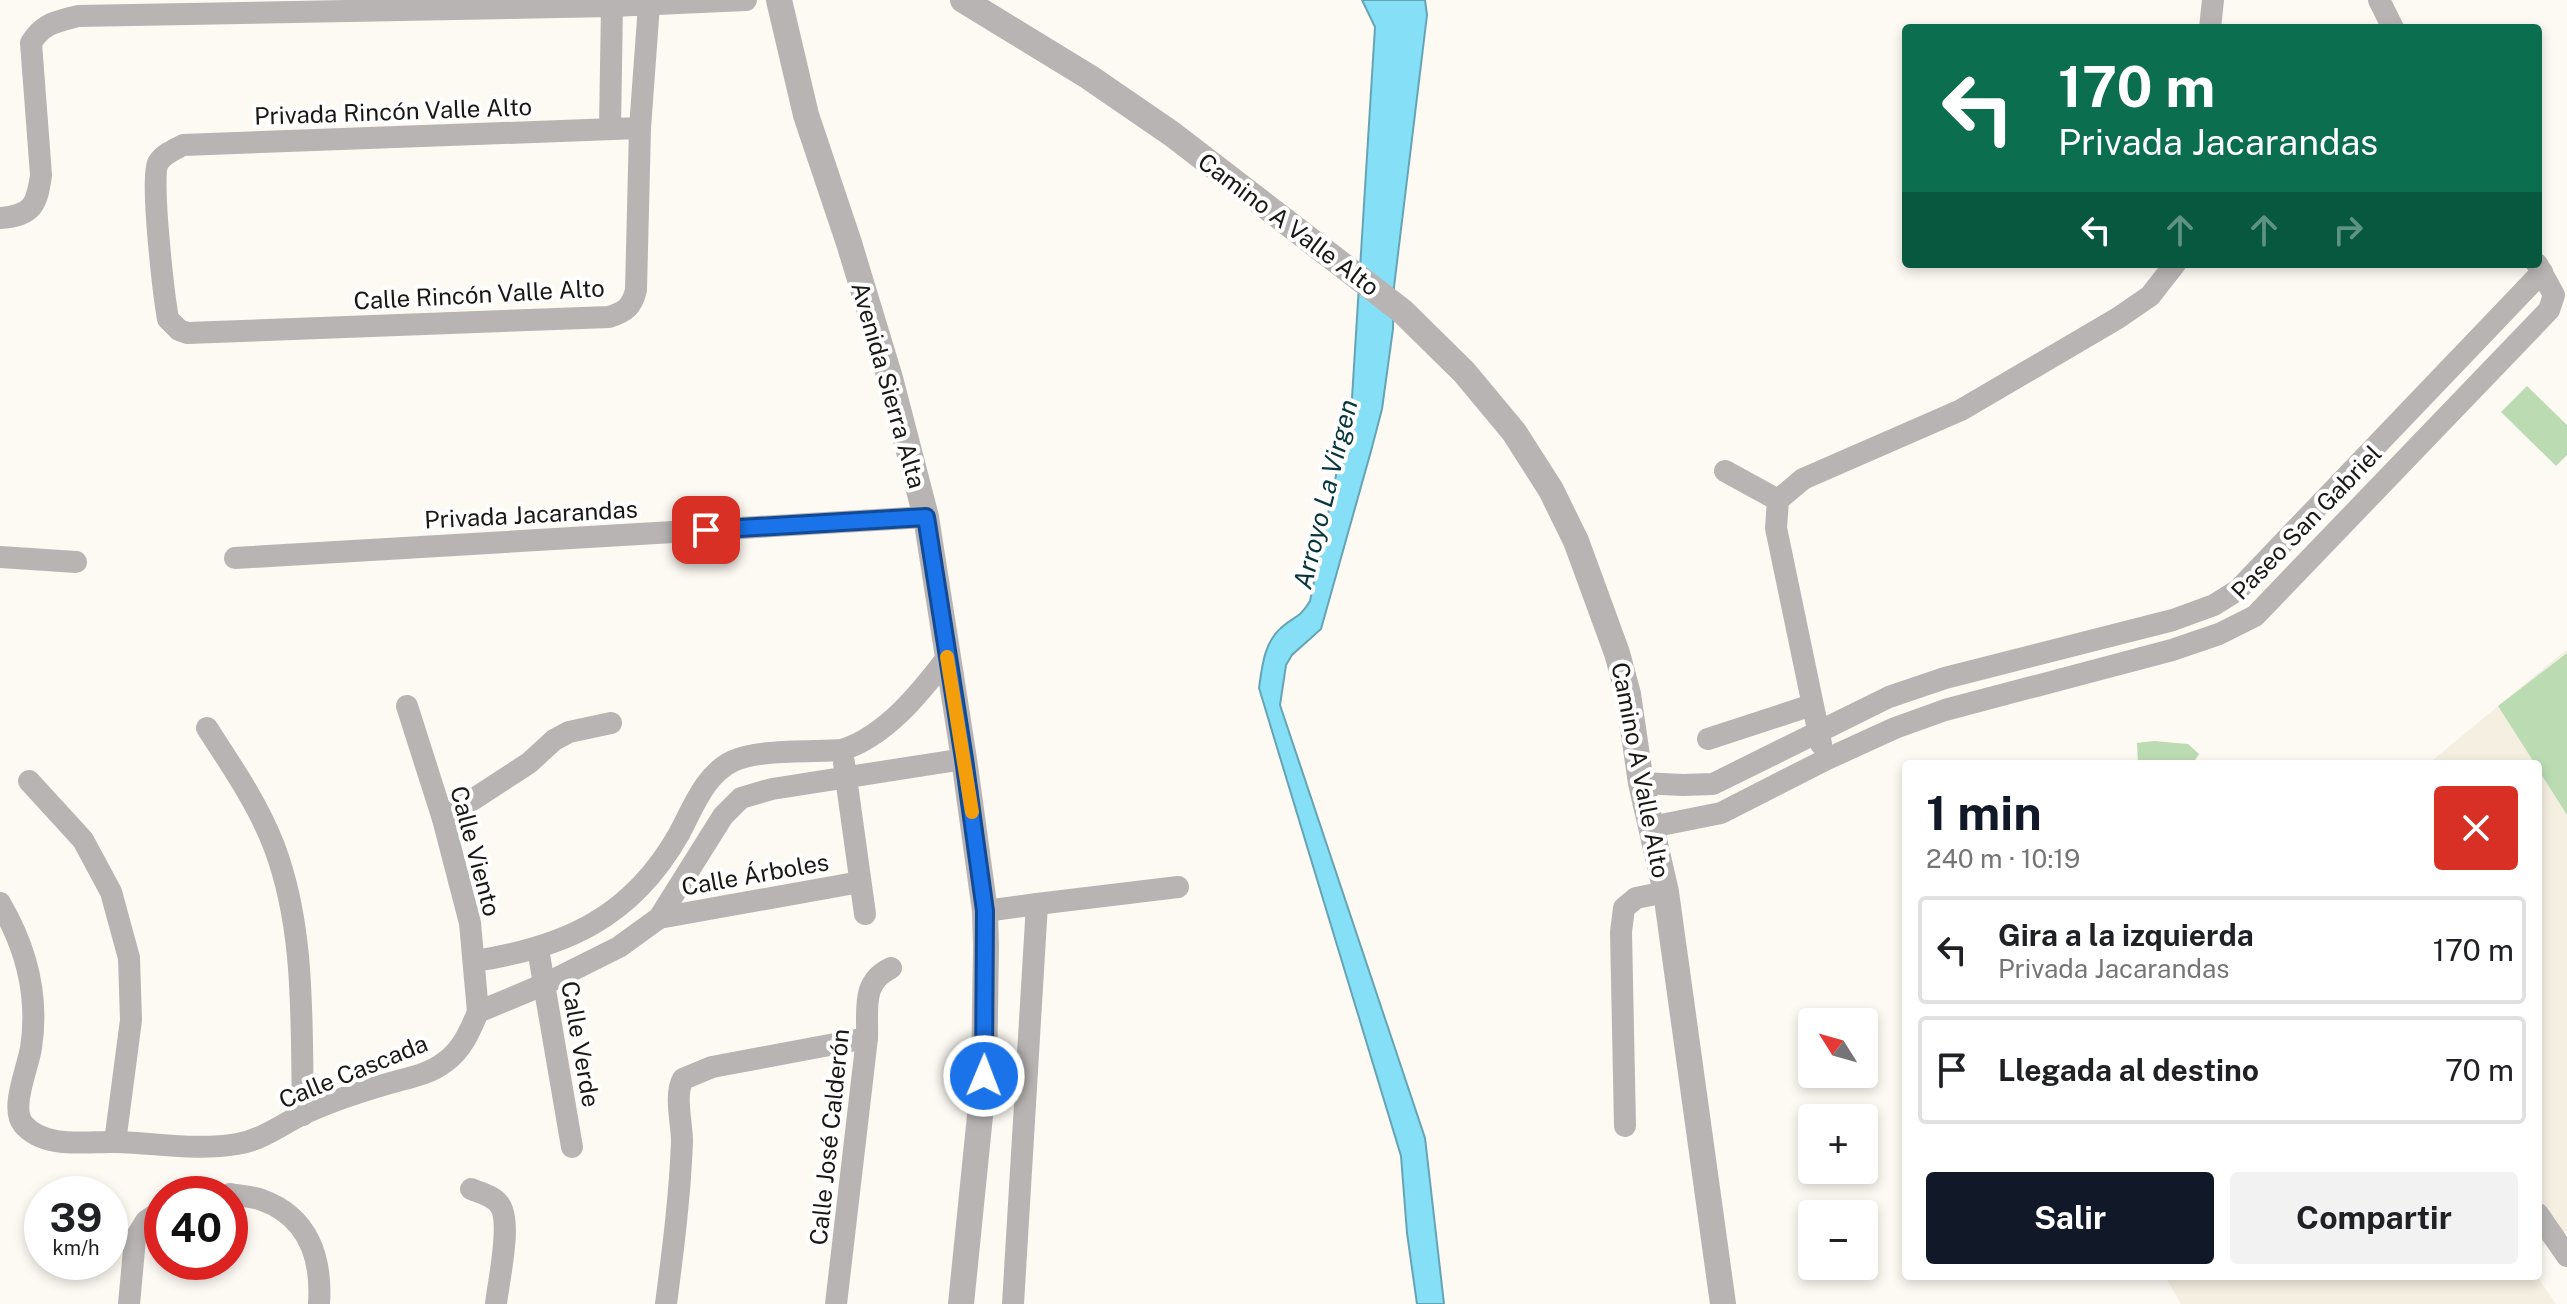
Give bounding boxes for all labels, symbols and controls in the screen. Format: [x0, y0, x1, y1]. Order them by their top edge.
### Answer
text: 170 m [2058, 54, 2215, 120]
icon: left [1926, 56, 2030, 160]
street label: Privada Rincón Valle Alto [254, 92, 532, 130]
text: Privada Jacarandas [2058, 121, 2378, 163]
street label: Camino A Valle Alto [1193, 147, 1385, 301]
icon: left [2074, 208, 2118, 252]
icon: ahead [2158, 208, 2202, 252]
icon: ahead [2242, 208, 2286, 252]
icon: right [2326, 208, 2370, 252]
street label: Calle Rincón Valle Alto [353, 273, 605, 315]
street label: Avenida Sierra Alta [846, 279, 932, 491]
water label: Arroyo La Virgen [1286, 396, 1364, 592]
street label: Paseo San Gabriel [2225, 439, 2387, 605]
street label: Privada Jacarandas [424, 494, 638, 534]
pin [672, 496, 740, 564]
icon: arrive [684, 508, 728, 552]
street label: Camino A Valle Alto [1606, 660, 1676, 880]
street label: Calle Viento [445, 783, 507, 919]
text: 1 min [1926, 784, 2042, 841]
button: close [2434, 786, 2518, 870]
text: 240 m · 10:19 [1926, 843, 2080, 874]
street label: Calle Árboles [679, 847, 831, 901]
text: Gira a la izquierda [1998, 917, 2254, 953]
icon: left [1930, 928, 1974, 972]
text: 170 m [2433, 932, 2514, 968]
text: Privada Jacarandas [1998, 953, 2229, 984]
street label: Calle Verde [556, 979, 606, 1109]
north arrow [1798, 1008, 1878, 1088]
map controls [1798, 1008, 1878, 1280]
street label: Calle José Calderón [804, 1027, 854, 1247]
street label: Calle Cascada [275, 1028, 431, 1114]
position arrow [942, 1034, 1026, 1118]
icon: arrive [1930, 1048, 1974, 1092]
text: Llegada al destino [1998, 1052, 2259, 1088]
text: 70 m [2445, 1052, 2514, 1088]
button: + [1798, 1104, 1878, 1184]
button: Salir [1926, 1172, 2214, 1264]
button: Compartir [2230, 1172, 2518, 1264]
speed limit sign: 40 [144, 1176, 248, 1280]
text: 39 [50, 1194, 102, 1241]
button: − [1798, 1200, 1878, 1280]
text: km/h [52, 1236, 100, 1260]

